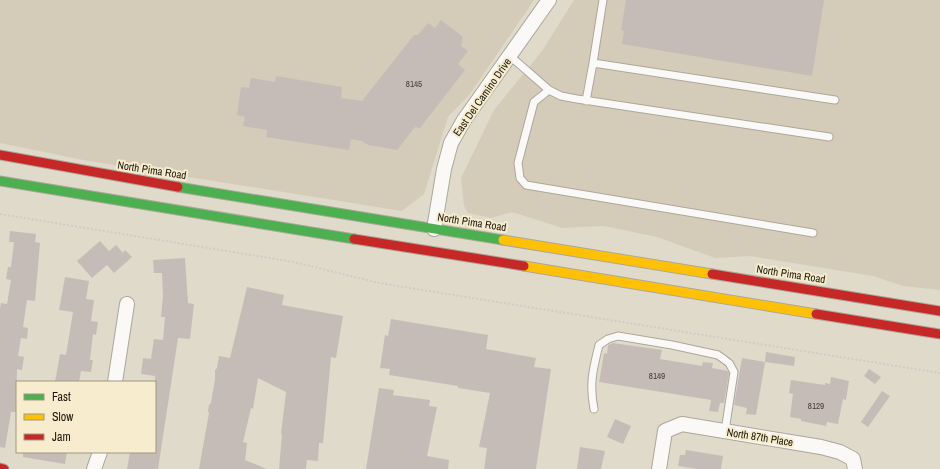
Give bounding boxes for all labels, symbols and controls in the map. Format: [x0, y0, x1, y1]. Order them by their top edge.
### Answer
street label: East Del Camino Drive [450, 55, 514, 139]
house number: 8145 [406, 78, 422, 90]
street label: North Pima Road [116, 158, 188, 182]
street label: North Pima Road [436, 210, 508, 234]
street label: North Pima Road [755, 262, 827, 286]
house number: 8149 [649, 370, 665, 382]
legend [16, 381, 156, 453]
text: Fast [52, 389, 71, 405]
house number: 8129 [808, 400, 824, 412]
text: Slow [52, 409, 74, 425]
street label: North 87th Place [726, 425, 794, 449]
text: Jam [52, 429, 71, 445]

